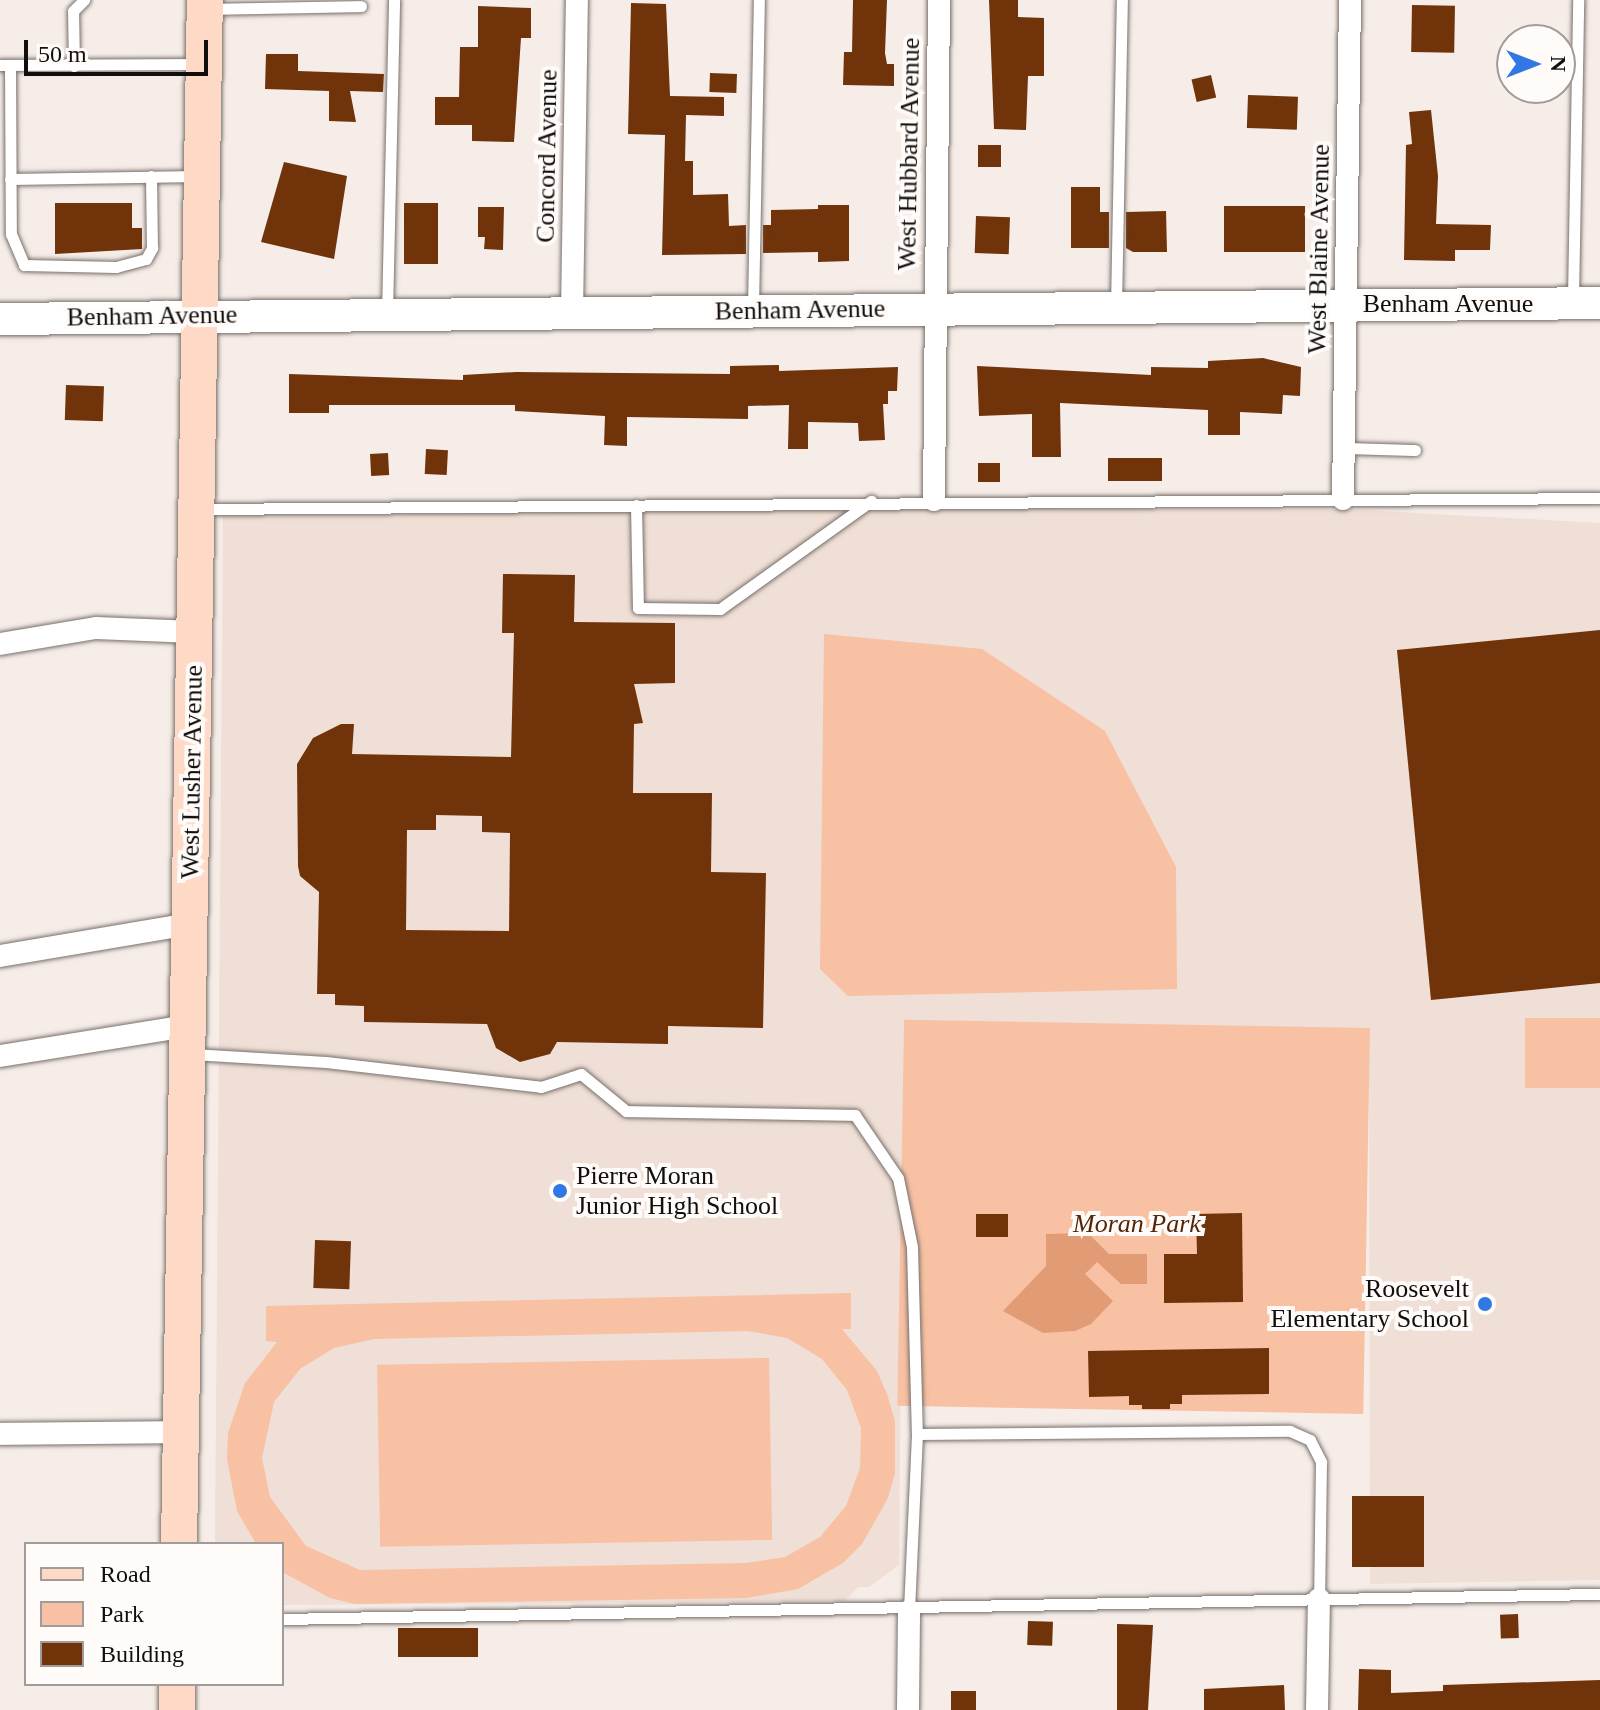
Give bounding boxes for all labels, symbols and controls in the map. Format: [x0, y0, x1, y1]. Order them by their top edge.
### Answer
scale bar [28, 24, 212, 74]
north arrow [1496, 24, 1576, 104]
street label: West Hubbard Avenue [891, 37, 927, 271]
text: 50 m [38, 41, 87, 67]
text: N [1546, 56, 1571, 72]
street label: Concord Avenue [530, 68, 564, 244]
street label: West Blaine Avenue [1302, 143, 1336, 355]
street label: Benham Avenue [1362, 288, 1534, 320]
street label: Benham Avenue [714, 293, 886, 327]
street label: Benham Avenue [66, 299, 238, 333]
street label: West Lusher Avenue [175, 664, 209, 880]
place label: Pierre Moran Junior High School [576, 1160, 778, 1222]
marker: Pierre Moran Junior High School [551, 1182, 569, 1200]
park label: Moran Park [1073, 1208, 1201, 1240]
place label: Roosevelt Elementary School [1270, 1273, 1469, 1334]
marker: Roosevelt Elementary School [1476, 1295, 1494, 1313]
legend [24, 1542, 284, 1686]
text: Road [100, 1561, 151, 1587]
text: Park [100, 1601, 144, 1627]
text: Building [100, 1641, 184, 1667]

